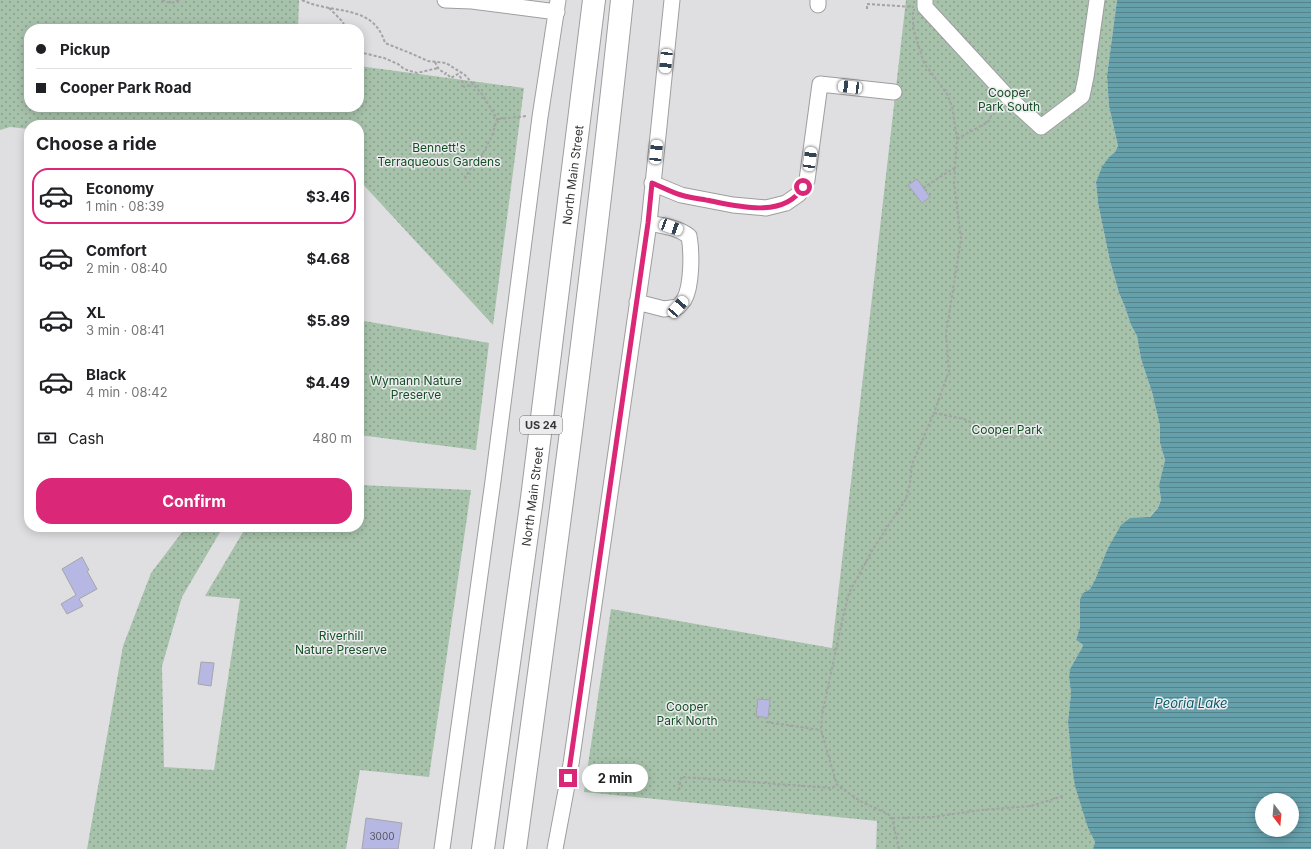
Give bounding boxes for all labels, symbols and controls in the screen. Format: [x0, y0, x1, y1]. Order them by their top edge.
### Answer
text: Pickup [60, 40, 110, 59]
car [659, 48, 673, 74]
text: Cooper Park Road [60, 78, 192, 97]
car [837, 80, 863, 94]
park label: Cooper Park South [978, 85, 1040, 114]
street label: North Main Street [559, 124, 586, 226]
text: Choose a ride [36, 133, 157, 154]
car [649, 139, 663, 165]
park label: Bennett's Terraqueous Gardens [378, 140, 500, 169]
car [802, 146, 818, 172]
icon: car [38, 178, 74, 214]
route start [794, 178, 812, 196]
text: Economy [86, 179, 154, 198]
text: $3.46 [306, 187, 350, 206]
text: 1 min · 08:39 [86, 198, 164, 214]
car [658, 217, 684, 237]
icon: car [38, 240, 74, 276]
text: Comfort [86, 241, 147, 260]
text: $4.68 [306, 249, 350, 268]
text: 2 min · 08:40 [86, 260, 167, 276]
car [666, 294, 690, 320]
icon: car [38, 302, 74, 338]
text: XL [86, 303, 106, 322]
text: $5.89 [307, 311, 350, 330]
text: 3 min · 08:41 [86, 322, 164, 338]
icon: car [38, 364, 74, 400]
text: Black [86, 365, 126, 384]
text: $4.49 [306, 373, 350, 392]
park label: Wymann Nature Preserve [370, 373, 462, 402]
text: 4 min · 08:42 [86, 384, 168, 400]
road number: US 24 [520, 416, 562, 434]
park label: Cooper Park [971, 422, 1043, 437]
icon: cash [36, 427, 58, 449]
text: Cash [68, 429, 104, 448]
text: 480 m [312, 430, 352, 446]
street label: North Main Street [518, 446, 546, 547]
button: Confirm [36, 478, 352, 524]
park label: Riverhill Nature Preserve [295, 628, 387, 657]
water label: Peoria Lake [1154, 695, 1228, 711]
park label: Cooper Park North [656, 699, 718, 728]
callout: 2 min [582, 764, 648, 792]
route end [559, 769, 577, 787]
text: 2 min [598, 770, 632, 786]
north arrow [1255, 793, 1299, 837]
map controls [1255, 793, 1299, 837]
house number: 3000 [369, 830, 395, 842]

